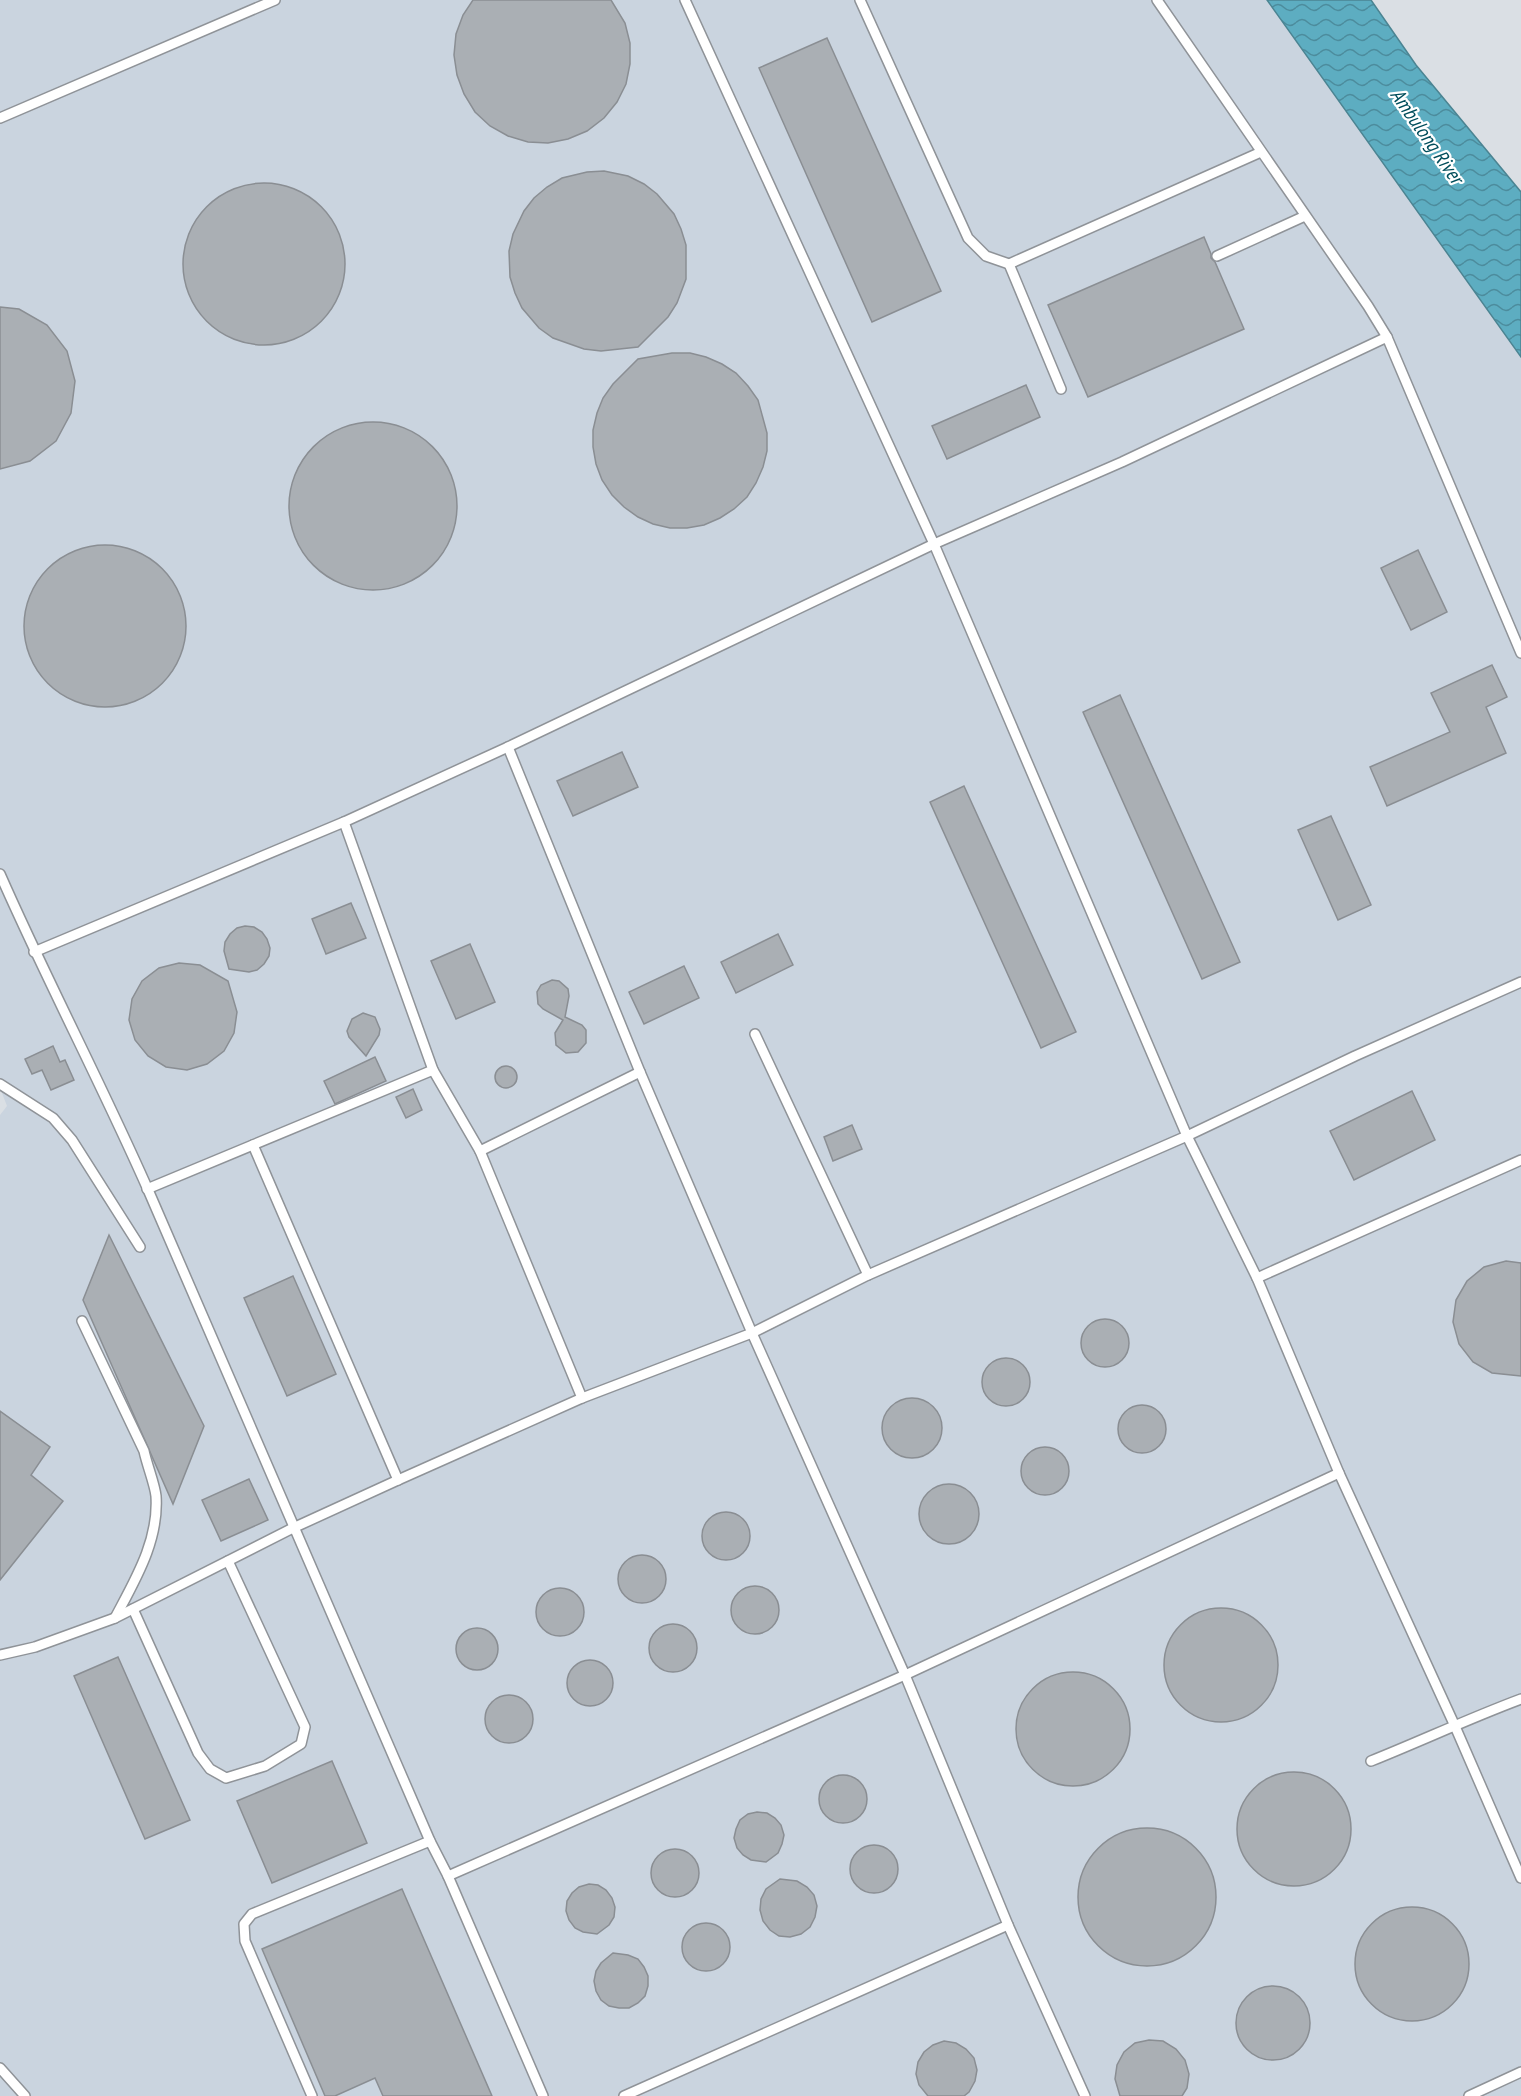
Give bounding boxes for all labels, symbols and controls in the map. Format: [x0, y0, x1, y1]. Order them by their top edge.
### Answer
water label: Ambulong River [1385, 83, 1471, 191]

